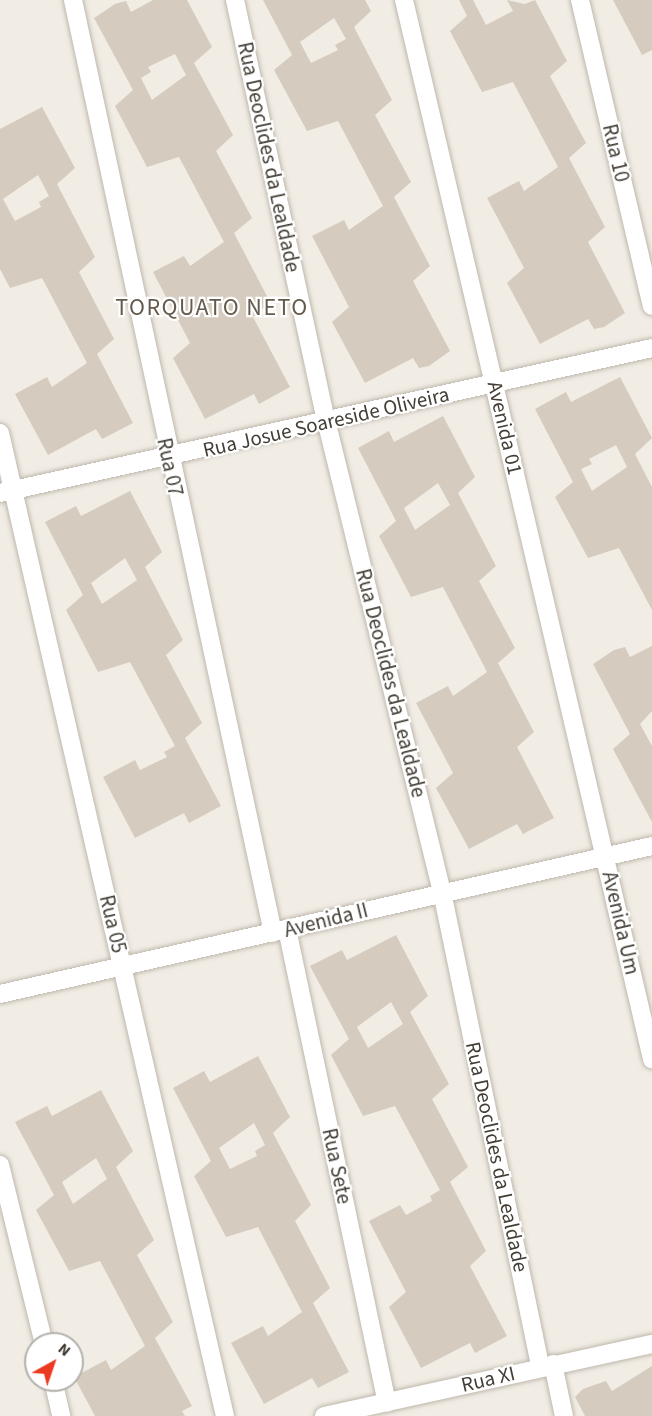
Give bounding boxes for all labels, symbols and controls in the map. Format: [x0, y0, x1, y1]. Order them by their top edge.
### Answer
street label: Rua Deoclides da Lealdade [232, 40, 306, 274]
street label: Rua 10 [597, 121, 635, 185]
district label: TORQUATO NETO [115, 294, 309, 322]
street label: Avenida 01 [482, 379, 528, 477]
street label: Rua Josue Soareside Oliveira [200, 381, 452, 463]
street label: Rua 07 [152, 436, 188, 498]
street label: Rua Deoclides da Lealdade [350, 566, 432, 800]
street label: Avenida Um [597, 869, 645, 977]
street label: Rua 05 [94, 892, 132, 956]
street label: Avenida II [281, 897, 371, 943]
street label: Rua Deoclides da Lealdade [460, 1040, 534, 1274]
street label: Rua Sete [317, 1126, 357, 1206]
north arrow [24, 1332, 84, 1392]
text: N [53, 1338, 75, 1362]
street label: Rua XI [459, 1361, 517, 1397]

